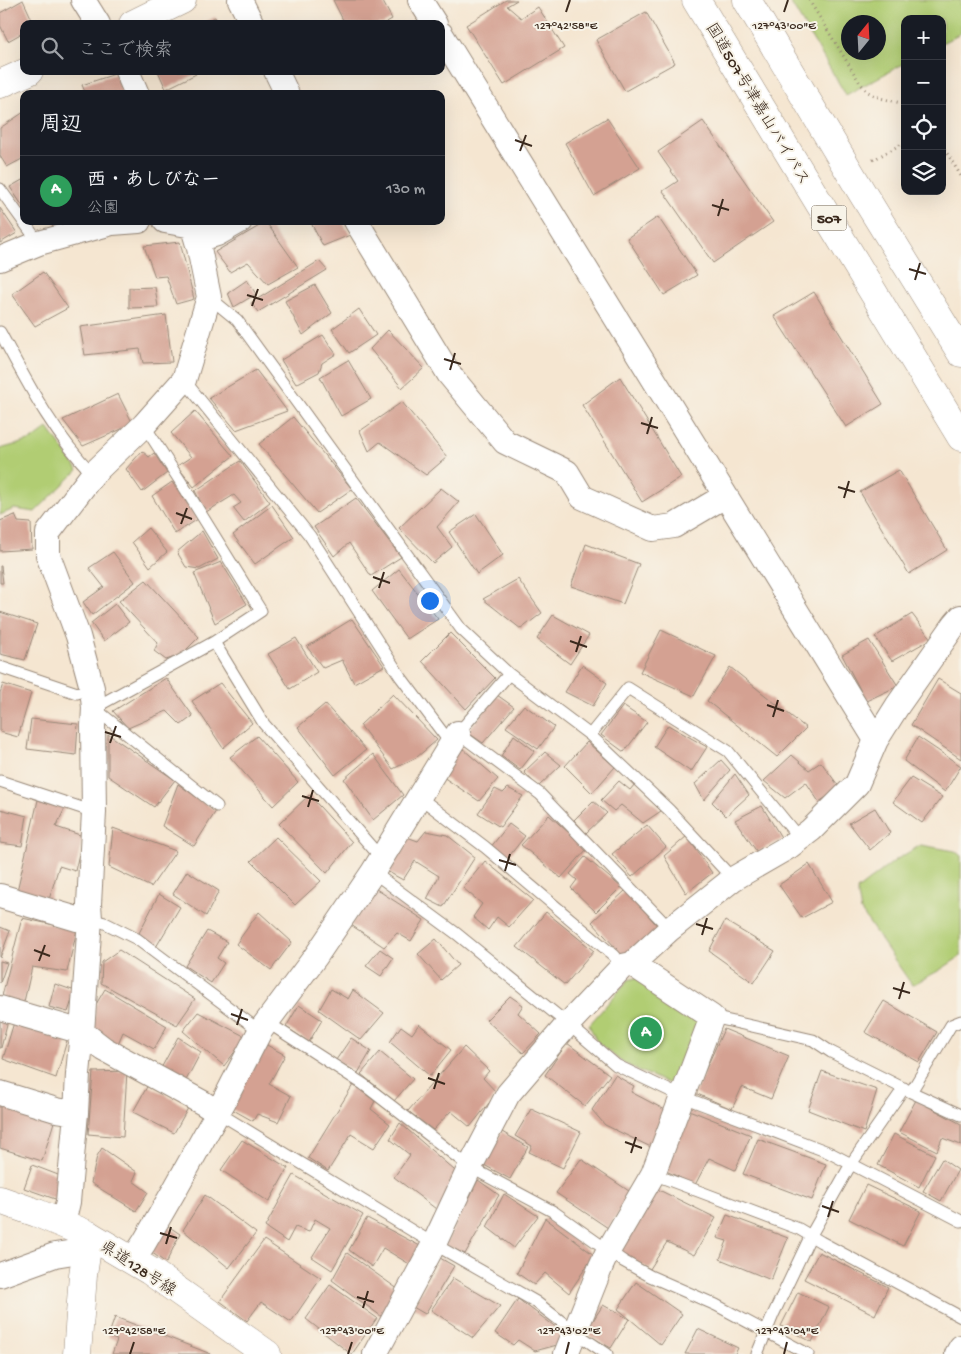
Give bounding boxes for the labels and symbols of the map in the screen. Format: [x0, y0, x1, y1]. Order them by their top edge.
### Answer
north arrow [841, 15, 886, 60]
street label: 国道507号津嘉山バイパス [700, 19, 814, 189]
text: 127°42'58"E [534, 20, 598, 34]
text: 127°43'00"E [751, 20, 816, 34]
road number: 507 [812, 206, 846, 230]
your location [417, 588, 443, 614]
pin: A [630, 1014, 662, 1052]
street label: 県道128号線 [95, 1237, 180, 1302]
text: 127°42'58"E [102, 1325, 166, 1339]
text: 127°43'00"E [319, 1325, 384, 1339]
text: 127°43'02"E [537, 1325, 601, 1339]
text: 127°43'04"E [755, 1325, 819, 1339]

